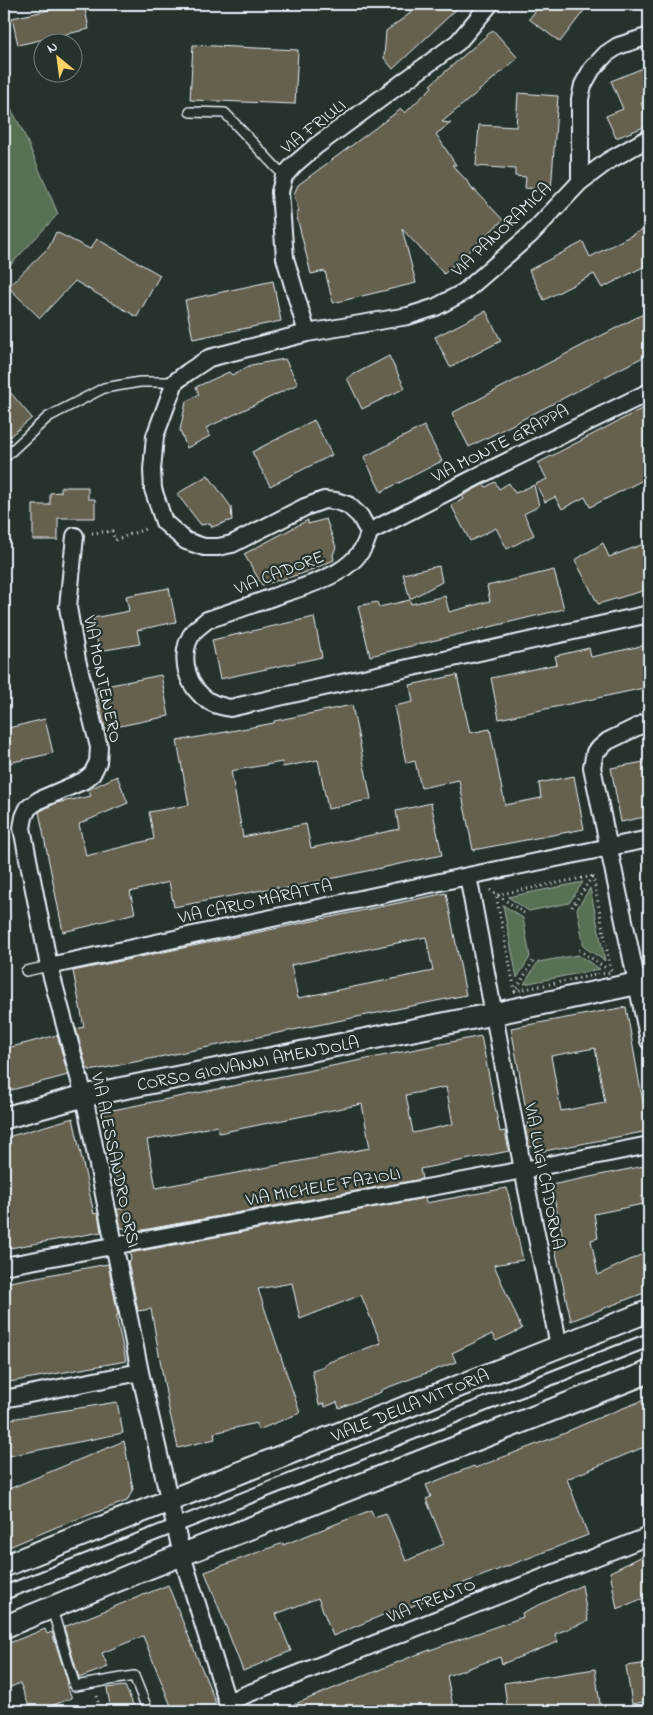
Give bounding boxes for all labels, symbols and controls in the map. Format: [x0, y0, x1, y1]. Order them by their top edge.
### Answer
north arrow [32, 32, 82, 82]
text: N [43, 36, 62, 59]
street label: VIA FRIULI [275, 94, 352, 162]
street label: VIA PANORAMICA [446, 177, 558, 285]
street label: VIA MONTE GRAPPA [427, 399, 574, 491]
street label: VIA CADORE [230, 545, 328, 603]
street label: VIA MONTENERO [75, 612, 127, 745]
street label: VIA CARLO MARATTA [175, 874, 335, 932]
street label: CORSO GIOVANNI AMENDOLA [135, 1031, 362, 1099]
street label: VIA ALESSANDRO ORSI [83, 1069, 145, 1250]
street label: VIA LUIGI CADORNA [516, 1100, 570, 1252]
street label: VIA MICHELE FAZIOLI [243, 1162, 403, 1215]
street label: VIALE DELLA VITTORIA [327, 1363, 494, 1451]
street label: VIA TRENTO [382, 1572, 480, 1632]

